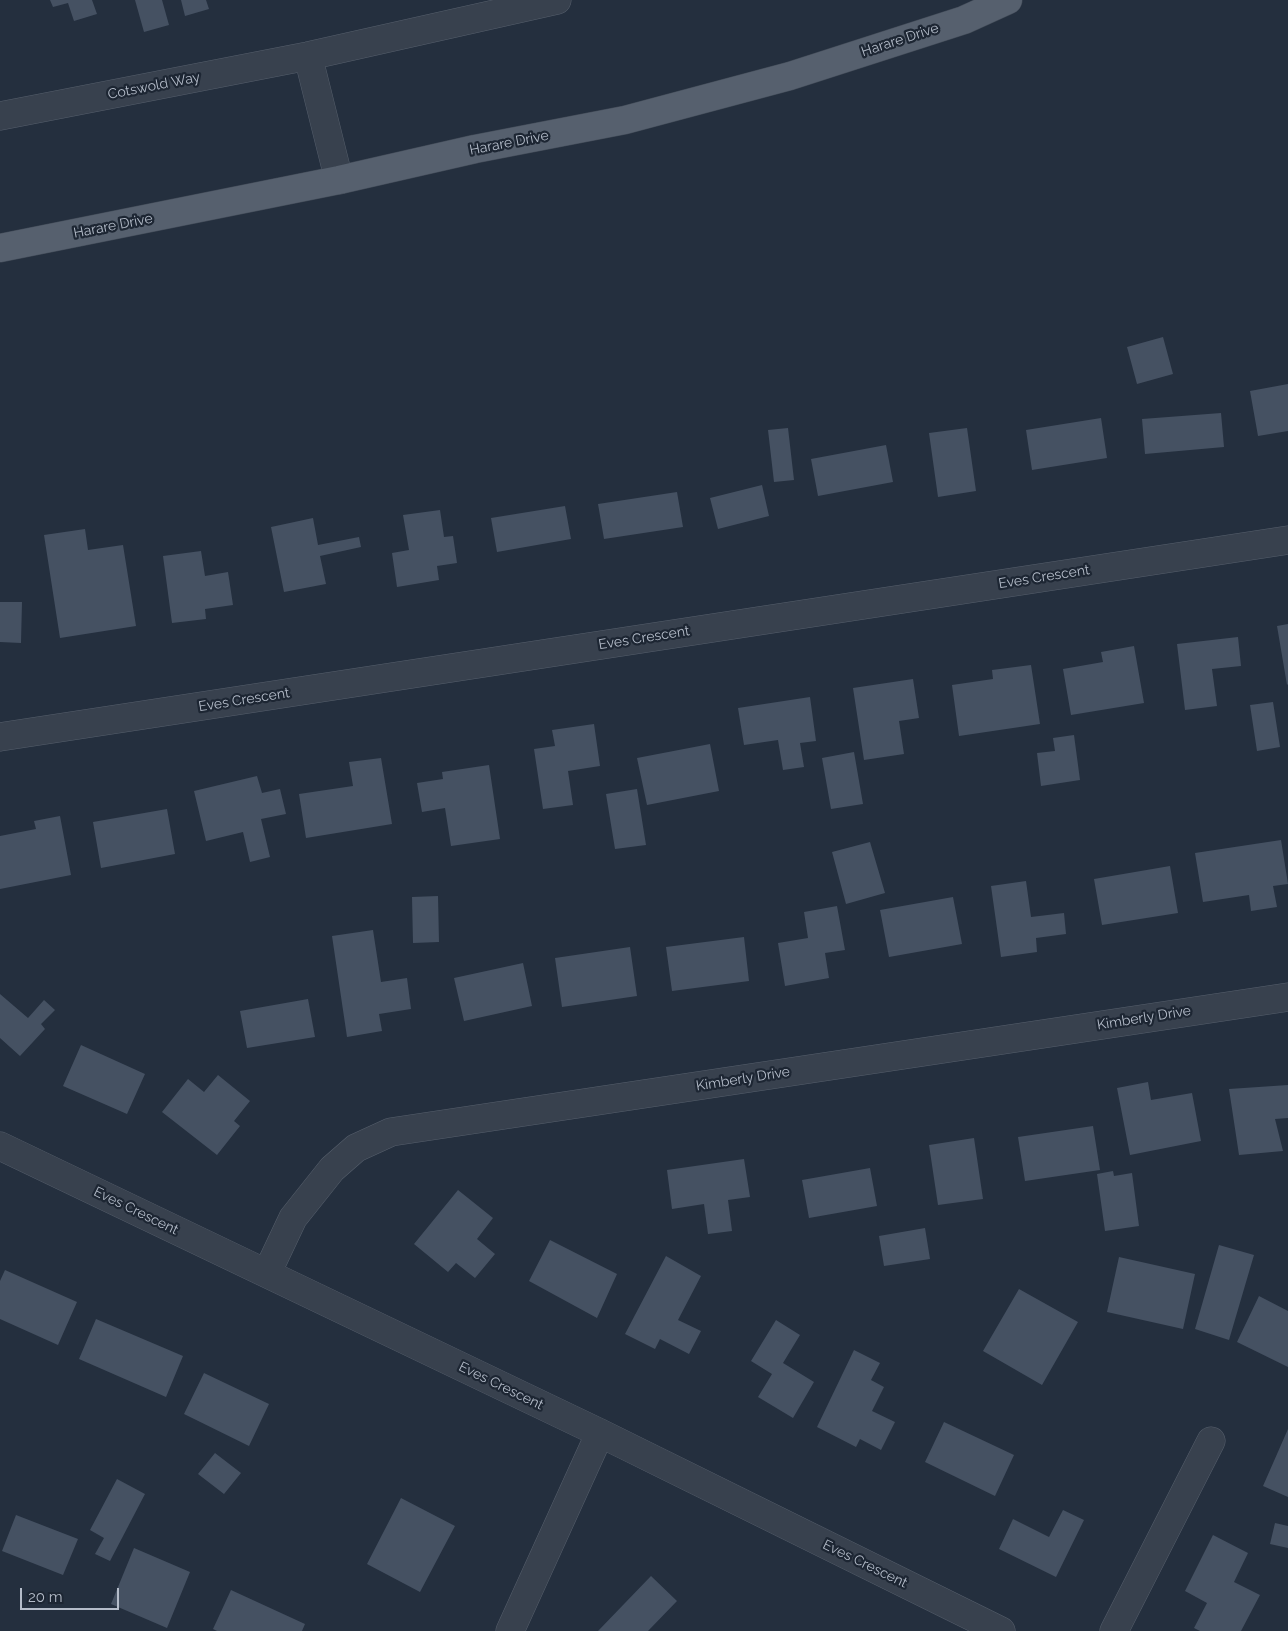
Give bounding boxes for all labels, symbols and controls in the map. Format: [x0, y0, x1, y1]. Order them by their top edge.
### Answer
street label: Harare Drive [859, 20, 941, 60]
street label: Cotswold Way [106, 69, 202, 103]
street label: Harare Drive [468, 127, 550, 159]
street label: Harare Drive [72, 210, 154, 242]
street label: Eves Crescent [997, 562, 1091, 592]
street label: Eves Crescent [597, 623, 691, 653]
street label: Eves Crescent [197, 685, 291, 715]
street label: Kimberly Drive [1096, 1002, 1192, 1034]
street label: Kimberly Drive [695, 1063, 791, 1095]
street label: Eves Crescent [91, 1183, 181, 1239]
street label: Eves Crescent [456, 1358, 546, 1414]
street label: Eves Crescent [820, 1536, 910, 1592]
scale bar [22, 1578, 121, 1610]
text: 20 m [28, 1588, 63, 1606]

